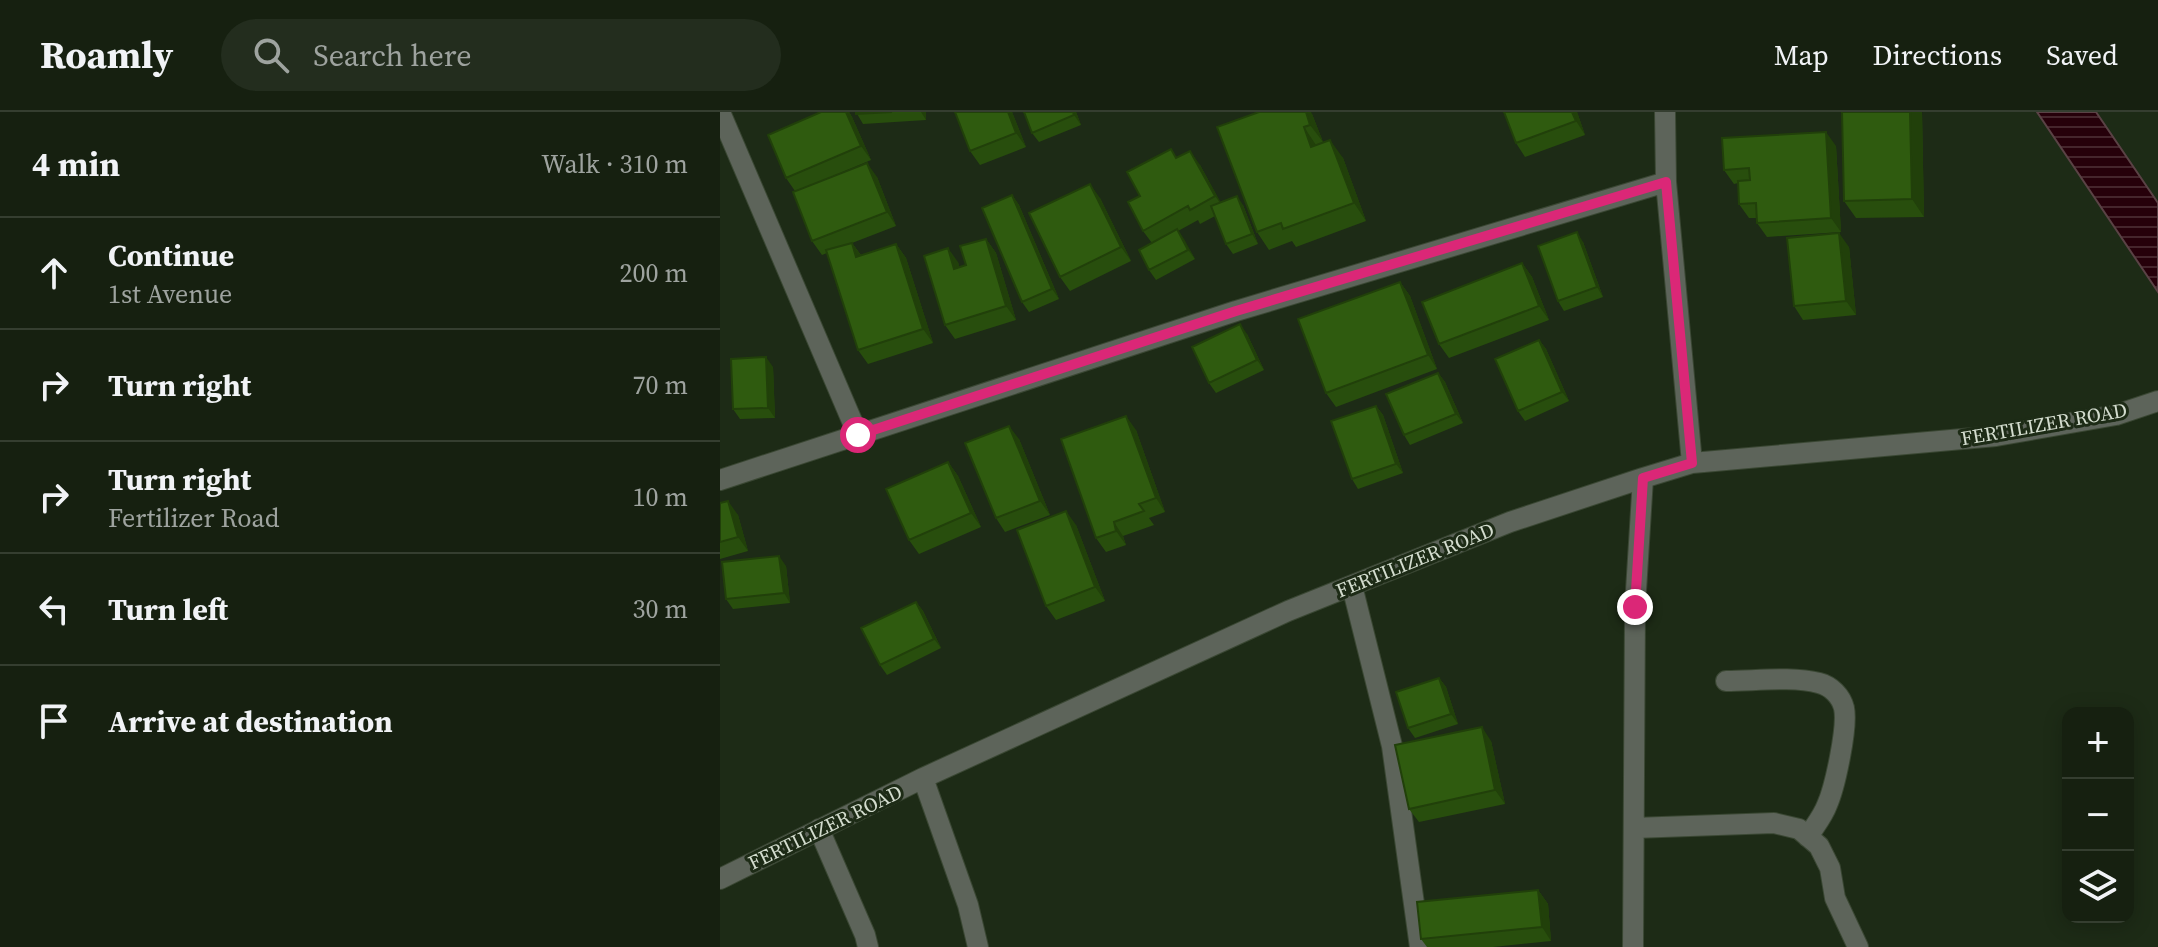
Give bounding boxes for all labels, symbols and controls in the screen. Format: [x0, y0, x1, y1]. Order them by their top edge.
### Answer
search box [221, 19, 781, 91]
text: Roamly [40, 29, 173, 81]
icon: search [249, 33, 293, 77]
text: Search here [313, 35, 472, 76]
text: Map [1774, 36, 1829, 74]
text: Directions [1873, 36, 2002, 74]
text: Saved [2046, 36, 2118, 74]
text: 4 min [32, 141, 120, 187]
text: Walk · 310 m [541, 146, 688, 182]
text: Continue [108, 235, 234, 276]
icon: ahead [32, 251, 76, 295]
text: 200 m [620, 255, 688, 291]
text: 1st Avenue [108, 276, 232, 312]
icon: right [32, 363, 76, 407]
text: Turn right [108, 365, 251, 406]
text: 70 m [633, 367, 688, 403]
street label: FERTILIZER ROAD [1959, 396, 2129, 452]
route start [840, 417, 876, 453]
text: Turn right [108, 459, 251, 500]
icon: right [32, 475, 76, 519]
text: 10 m [633, 479, 688, 515]
text: Fertilizer Road [108, 500, 280, 536]
street label: FERTILIZER ROAD [1332, 515, 1498, 605]
icon: left [32, 587, 76, 631]
text: Turn left [108, 589, 228, 630]
route end [1617, 589, 1653, 625]
text: 30 m [633, 591, 688, 627]
icon: arrive [32, 699, 76, 743]
text: Arrive at destination [108, 701, 393, 742]
map controls [2062, 707, 2134, 923]
button: + [2062, 707, 2134, 779]
street label: FERTILIZER ROAD [743, 778, 907, 876]
button: − [2062, 779, 2134, 851]
button: layers [2062, 851, 2134, 923]

